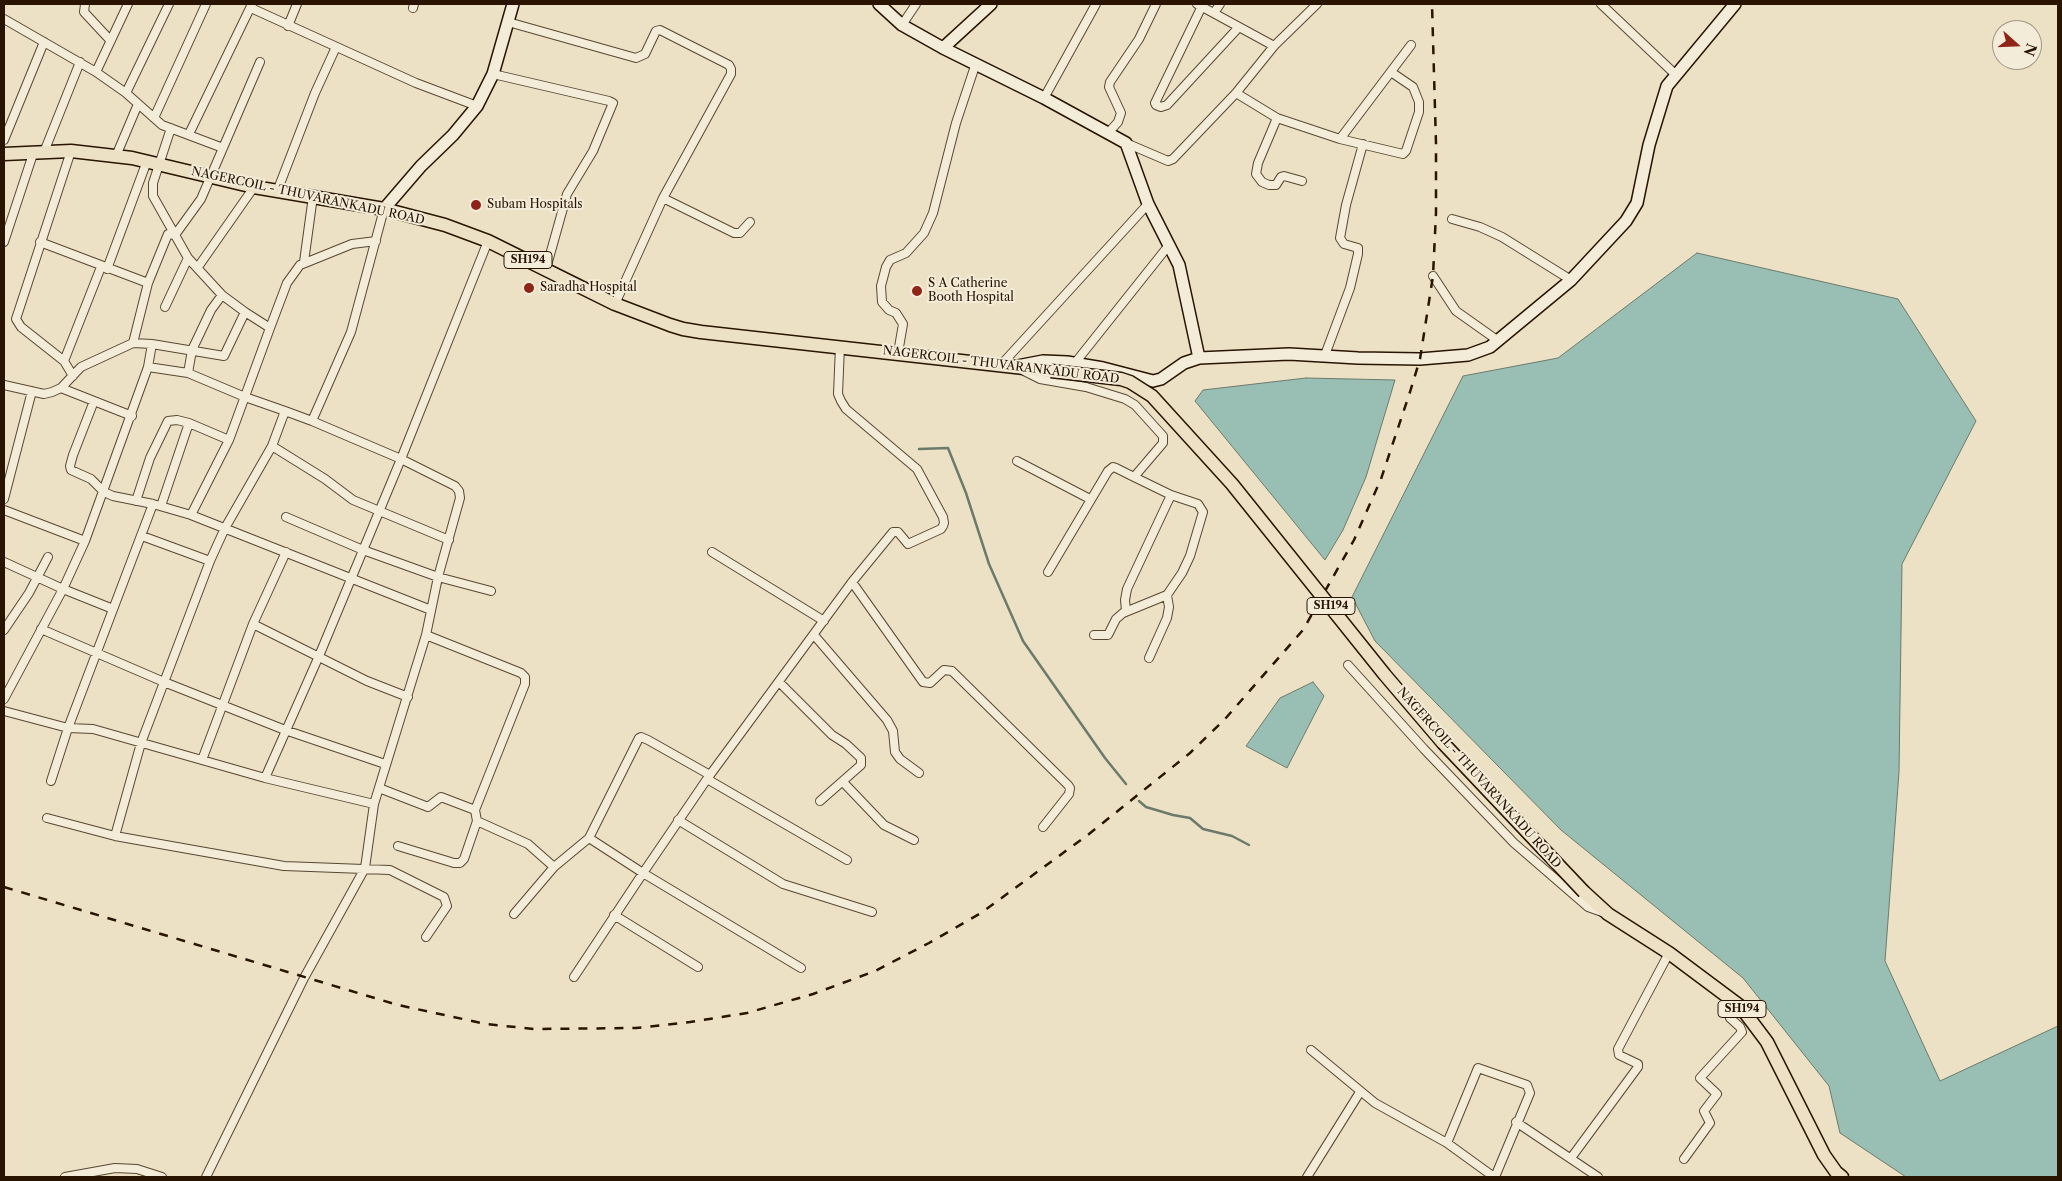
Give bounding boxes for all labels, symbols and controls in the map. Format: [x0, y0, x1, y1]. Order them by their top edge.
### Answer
north arrow [1992, 20, 2042, 70]
text: N [2020, 41, 2041, 59]
street label: NAGERCOIL - THUVARANKADU ROAD [190, 164, 426, 228]
marker: Subam Hospitals [469, 198, 483, 212]
place label: Subam Hospitals [487, 198, 583, 212]
road number: SH194 [504, 252, 552, 268]
place label: S A Catherine Booth Hospital [928, 277, 1014, 305]
marker: Saradha Hospital [522, 281, 536, 295]
place label: Saradha Hospital [540, 281, 637, 295]
marker: S A Catherine Booth Hospital [910, 284, 924, 298]
street label: NAGERCOIL - THUVARANKADU ROAD [882, 343, 1120, 387]
road number: SH194 [1307, 598, 1355, 614]
street label: NAGERCOIL - THUVARANKADU ROAD [1394, 685, 1564, 871]
road number: SH194 [1718, 1001, 1766, 1018]

